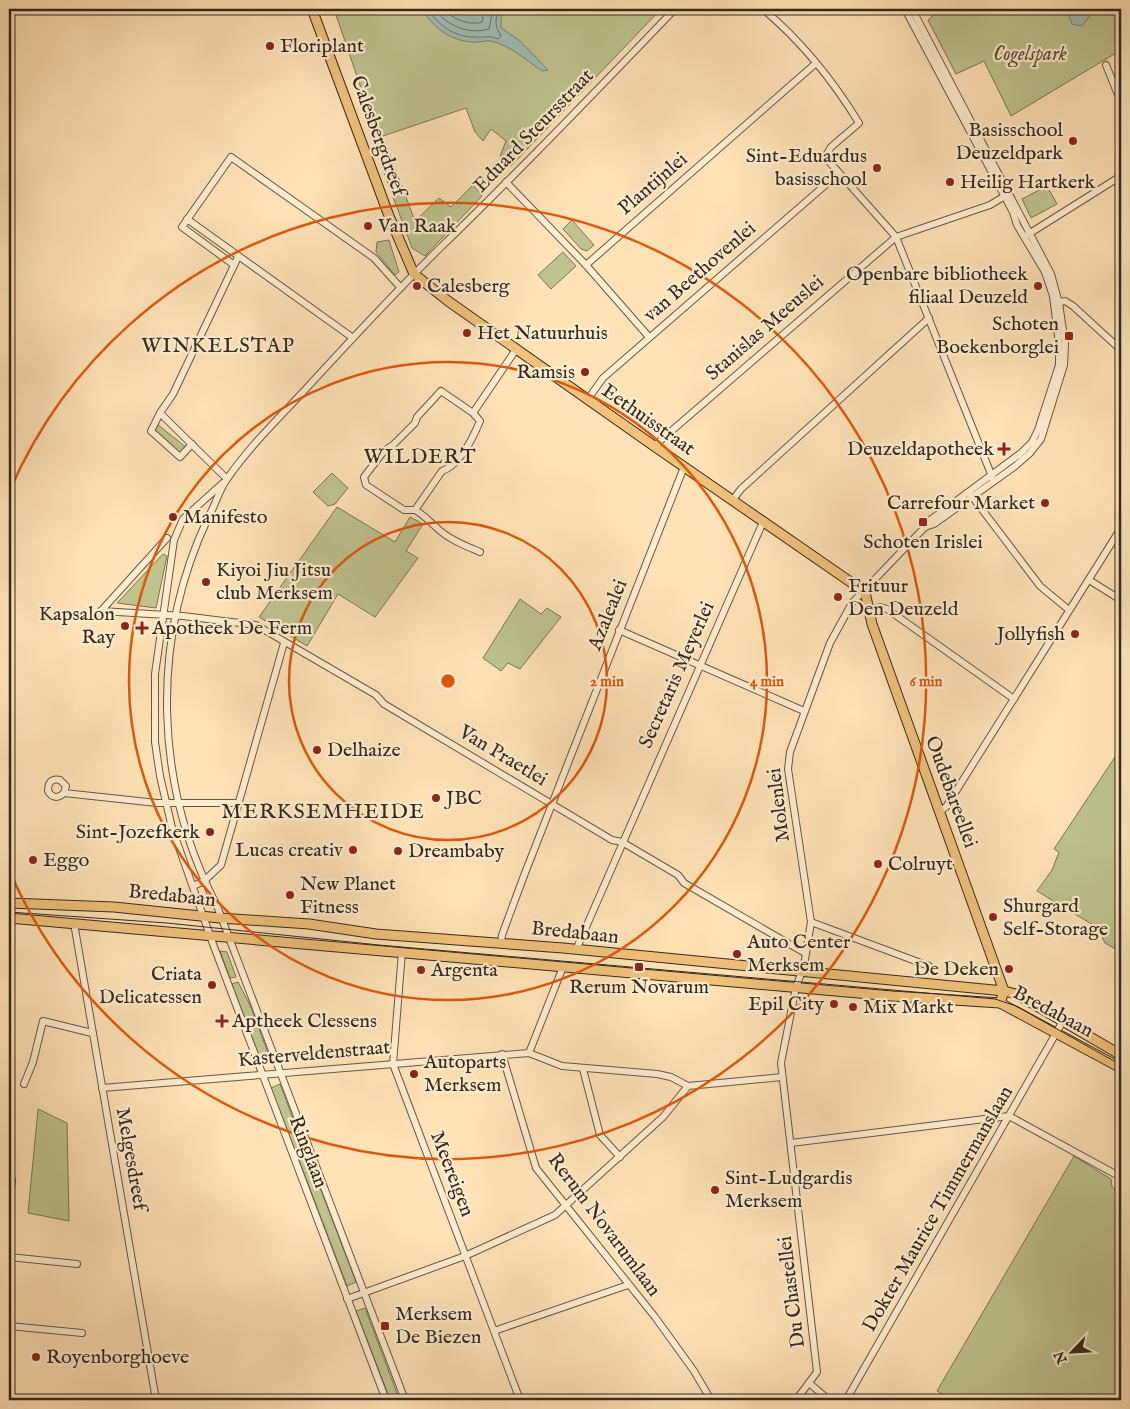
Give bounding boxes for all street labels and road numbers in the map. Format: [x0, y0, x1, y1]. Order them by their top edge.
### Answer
street label: Eduard Steursstraat [469, 64, 599, 198]
street label: Calesbergdreef [345, 72, 413, 203]
street label: Plantijnlei [613, 147, 693, 221]
street label: van Beethovenlei [639, 216, 761, 328]
street label: Stanislas Meeuslei [701, 270, 829, 386]
street label: Eethuisstraat [596, 379, 700, 461]
street label: Azalealei [582, 576, 634, 655]
street label: Secretaris Meyerlei [633, 598, 721, 752]
street label: Van Praetlei [453, 719, 552, 792]
street label: Oudebareellei [919, 733, 983, 851]
street label: Molenlei [762, 767, 796, 843]
street label: Bredabaan [127, 879, 217, 913]
street label: Bredabaan [530, 916, 620, 950]
street label: Bredabaan [1008, 980, 1098, 1044]
street label: Kasterveldenstraat [237, 1035, 391, 1073]
street label: Dokter Maurice Timmermanslaan [857, 1081, 1019, 1337]
street label: Melgesdreef [110, 1106, 153, 1216]
street label: Ringlaan [283, 1112, 333, 1192]
street label: Meereigen [424, 1128, 480, 1221]
street label: Rerum Novarumlaan [542, 1148, 666, 1302]
street label: Du Chastellei [773, 1234, 811, 1350]

